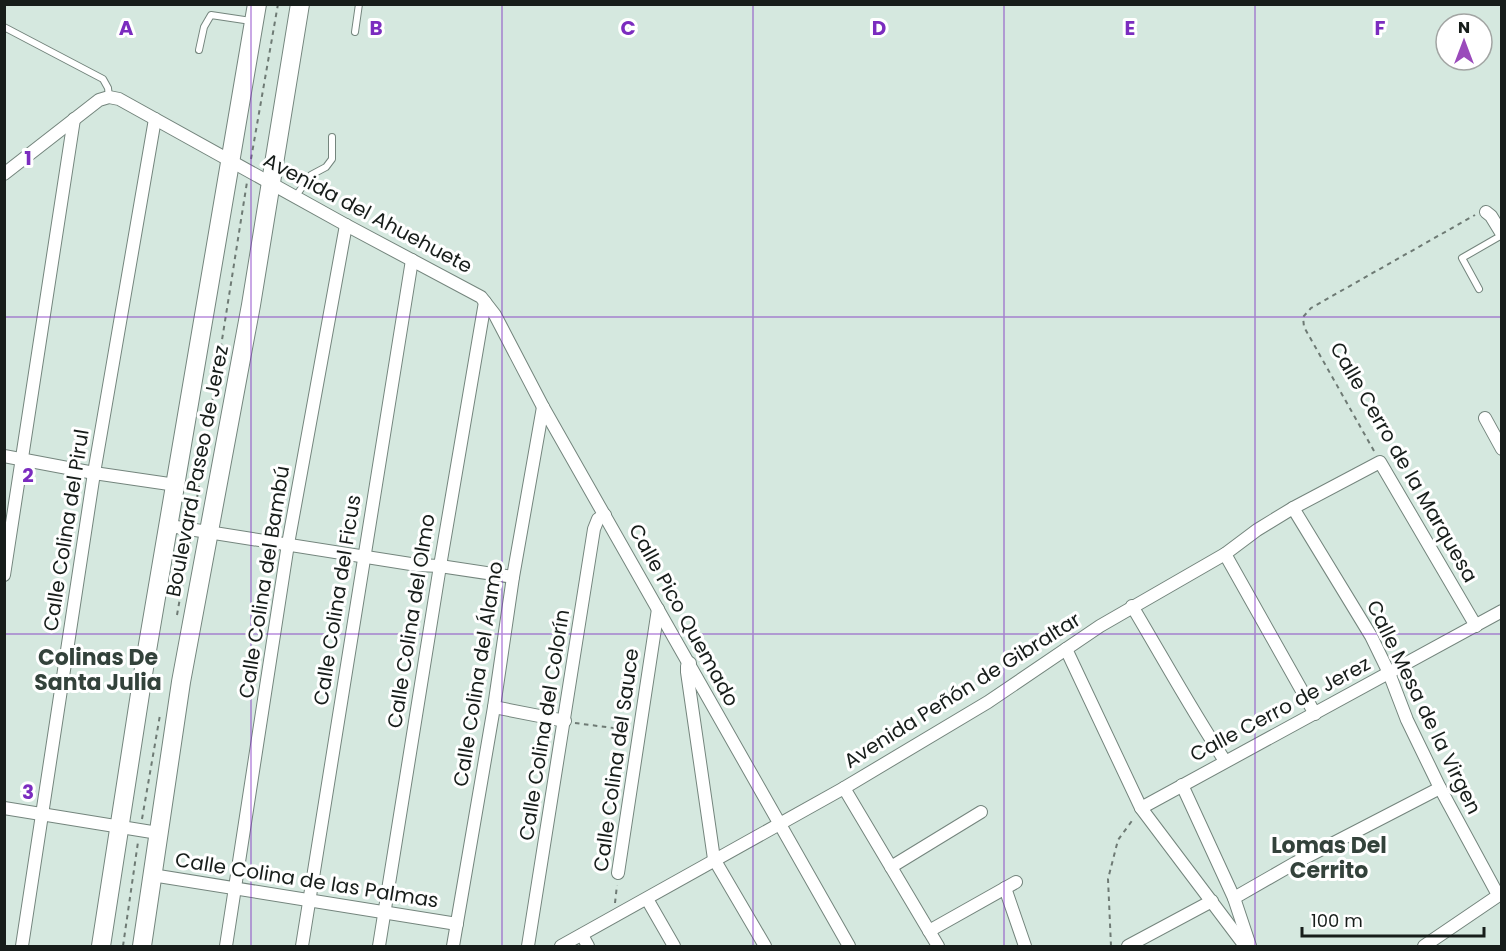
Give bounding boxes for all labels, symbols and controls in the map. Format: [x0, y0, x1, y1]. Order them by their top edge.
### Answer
north arrow [1434, 12, 1494, 72]
text: A [119, 14, 134, 42]
text: B [369, 14, 383, 42]
text: C [620, 14, 636, 42]
text: D [872, 14, 886, 42]
text: E [1125, 14, 1135, 42]
text: F [1375, 14, 1386, 42]
text: N [1458, 16, 1470, 39]
text: 1 [24, 144, 32, 172]
street label: Avenida del Ahuehuete [259, 146, 477, 280]
street label: Calle Cerro de la Marquesa [1324, 337, 1484, 587]
street label: Boulevard Paseo de Jerez [159, 343, 235, 599]
street label: Calle Colina del Pirul [36, 427, 96, 633]
text: 2 [22, 461, 34, 489]
street label: Calle Colina del Bambú [232, 464, 296, 700]
street label: Calle Colina del Ficus [307, 493, 367, 707]
street label: Calle Colina del Olmo [380, 512, 442, 730]
street label: Calle Pico Quemado [622, 519, 746, 711]
street label: Calle Colina del Álamo [446, 559, 510, 789]
street label: Calle Mesa de la Virgen [1360, 595, 1488, 819]
street label: Avenida Peñón de Gibraltar [838, 605, 1086, 775]
street label: Calle Colina del Colorín [512, 607, 576, 843]
district label: Colinas De Santa Julia [34, 642, 162, 698]
street label: Calle Colina del Sauce [586, 647, 646, 873]
street label: Calle Cerro de Jerez [1185, 650, 1375, 768]
text: 3 [22, 778, 34, 806]
district label: Lomas Del Cerrito [1271, 830, 1387, 886]
street label: Calle Colina de las Palmas [173, 845, 441, 915]
scale bar [1302, 900, 1484, 938]
text: 100 m [1311, 908, 1363, 933]

